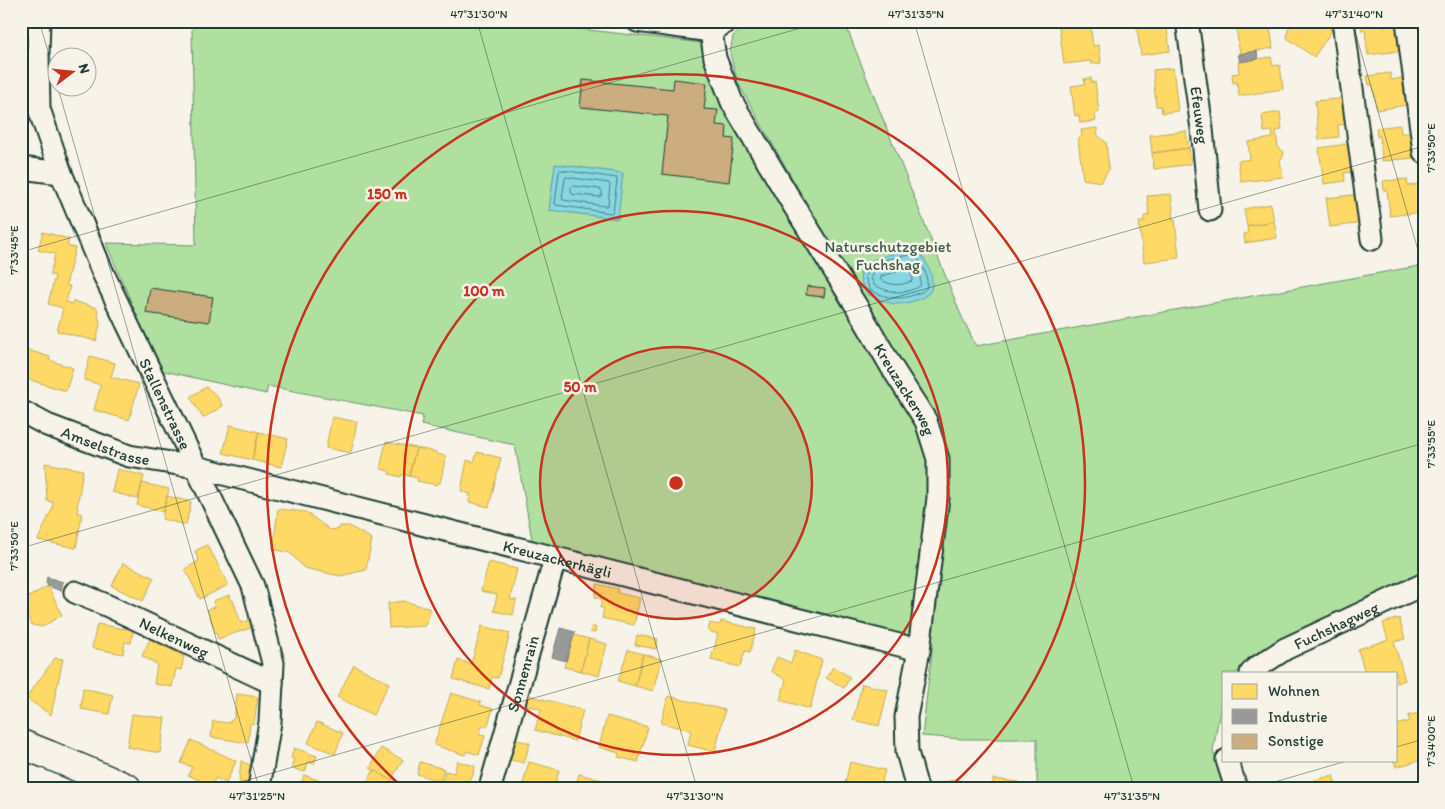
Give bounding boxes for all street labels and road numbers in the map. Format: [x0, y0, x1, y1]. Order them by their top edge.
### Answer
street label: Efeuweg [1187, 85, 1213, 145]
street label: Kreuzackerweg [870, 340, 940, 438]
street label: Stallenstrasse [136, 355, 196, 452]
street label: Amselstrasse [59, 422, 152, 469]
street label: Kreuzackerhägli [501, 536, 614, 581]
street label: Fuchshagweg [1291, 597, 1382, 653]
street label: Nelkenweg [136, 613, 213, 662]
street label: Sonnenrain [503, 633, 543, 714]

